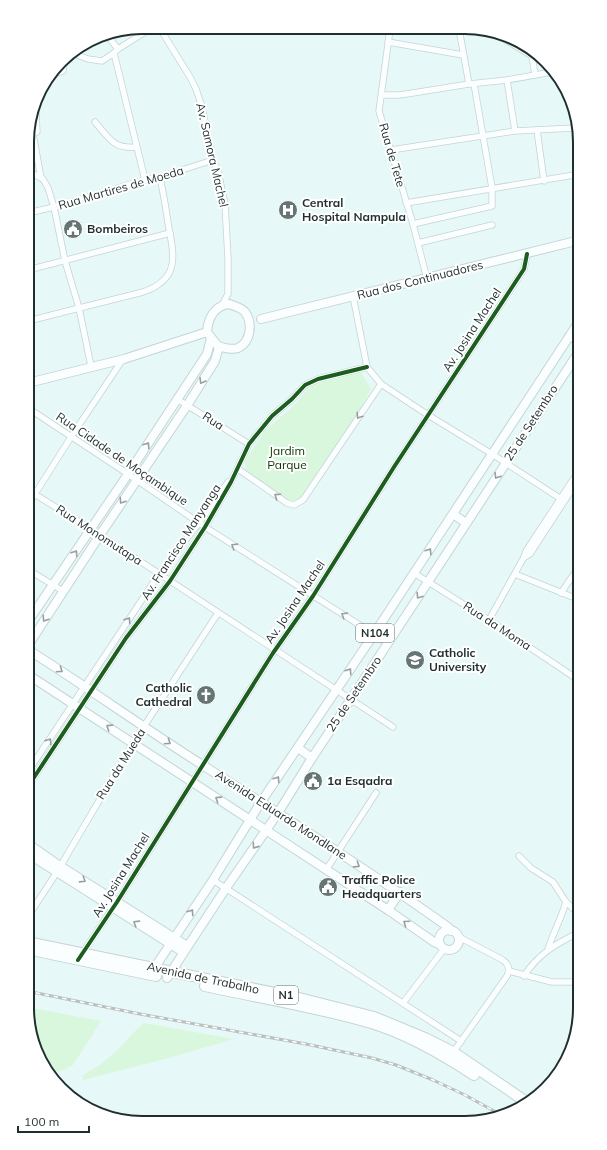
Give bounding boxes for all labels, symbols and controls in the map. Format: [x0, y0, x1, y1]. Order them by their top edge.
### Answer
street label: Av. Samora Machel [193, 101, 232, 209]
street label: Rua de Tete [376, 121, 409, 189]
street label: Rua Martires de Moeda [56, 162, 185, 213]
place label: Central Hospital Nampula [302, 195, 406, 224]
hospital icon: Central Hospital Nampula [277, 199, 299, 221]
public building icon: Bombeiros [62, 218, 84, 240]
place label: Bombeiros [87, 221, 148, 236]
street label: Rua dos Continuadores [355, 257, 485, 302]
street label: Av. Josina Machel [439, 285, 504, 374]
one-way arrow [199, 377, 206, 384]
street label: 25 de Setembro [500, 382, 561, 464]
street label: Rua [200, 408, 227, 433]
street label: Rua Cidade de Moçambique [53, 409, 191, 508]
one-way arrow [357, 412, 364, 419]
one-way arrow [142, 442, 150, 449]
park label: Jardim Parque [267, 443, 307, 472]
one-way arrow [494, 472, 502, 479]
street label: Av. Francisco Manyanga [137, 481, 224, 603]
one-way arrow [275, 494, 282, 501]
one-way arrow [119, 497, 127, 504]
street label: Rua Monomutapa [53, 501, 145, 568]
one-way arrow [231, 543, 238, 550]
one-way arrow [424, 548, 431, 555]
one-way arrow [70, 550, 78, 557]
street label: Av. Josina Machel [261, 557, 328, 646]
one-way arrow [416, 592, 423, 599]
street label: Rua da Moma [460, 598, 534, 653]
one-way arrow [341, 613, 348, 620]
one-way arrow [42, 615, 50, 622]
one-way arrow [123, 617, 130, 624]
road number: N104 [356, 624, 394, 642]
place label: Catholic University [429, 645, 487, 674]
school or university icon: Catholic University [404, 649, 426, 671]
street label: 25 de Setembro [323, 653, 384, 734]
one-way arrow [56, 665, 63, 673]
one-way arrow [344, 668, 352, 675]
place label: Catholic Cathedral [136, 680, 192, 709]
church icon: Catholic Cathedral [195, 684, 217, 706]
one-way arrow [106, 724, 113, 732]
street label: Rua da Mueda [93, 725, 148, 802]
one-way arrow [164, 737, 171, 744]
one-way arrow [44, 738, 52, 745]
street label: Avenida Eduardo Mondlane [213, 766, 350, 863]
public building icon: 1a Esqadra [302, 770, 324, 792]
place label: 1a Esqadra [327, 773, 392, 788]
one-way arrow [272, 776, 280, 783]
one-way arrow [215, 797, 222, 804]
street label: Av. Josina Machel [89, 830, 153, 920]
one-way arrow [253, 841, 260, 848]
one-way arrow [353, 860, 360, 867]
place label: Traffic Police Headquarters [342, 872, 422, 901]
one-way arrow [79, 875, 86, 883]
public building icon: Traffic Police Headquarters [317, 876, 339, 898]
one-way arrow [186, 909, 193, 916]
one-way arrow [134, 921, 141, 928]
one-way arrow [404, 921, 411, 928]
street label: Avenida de Trabalho [146, 958, 261, 997]
road number: N1 [274, 986, 298, 1004]
scale bar [18, 1108, 89, 1134]
text: 100 m [24, 1114, 59, 1129]

